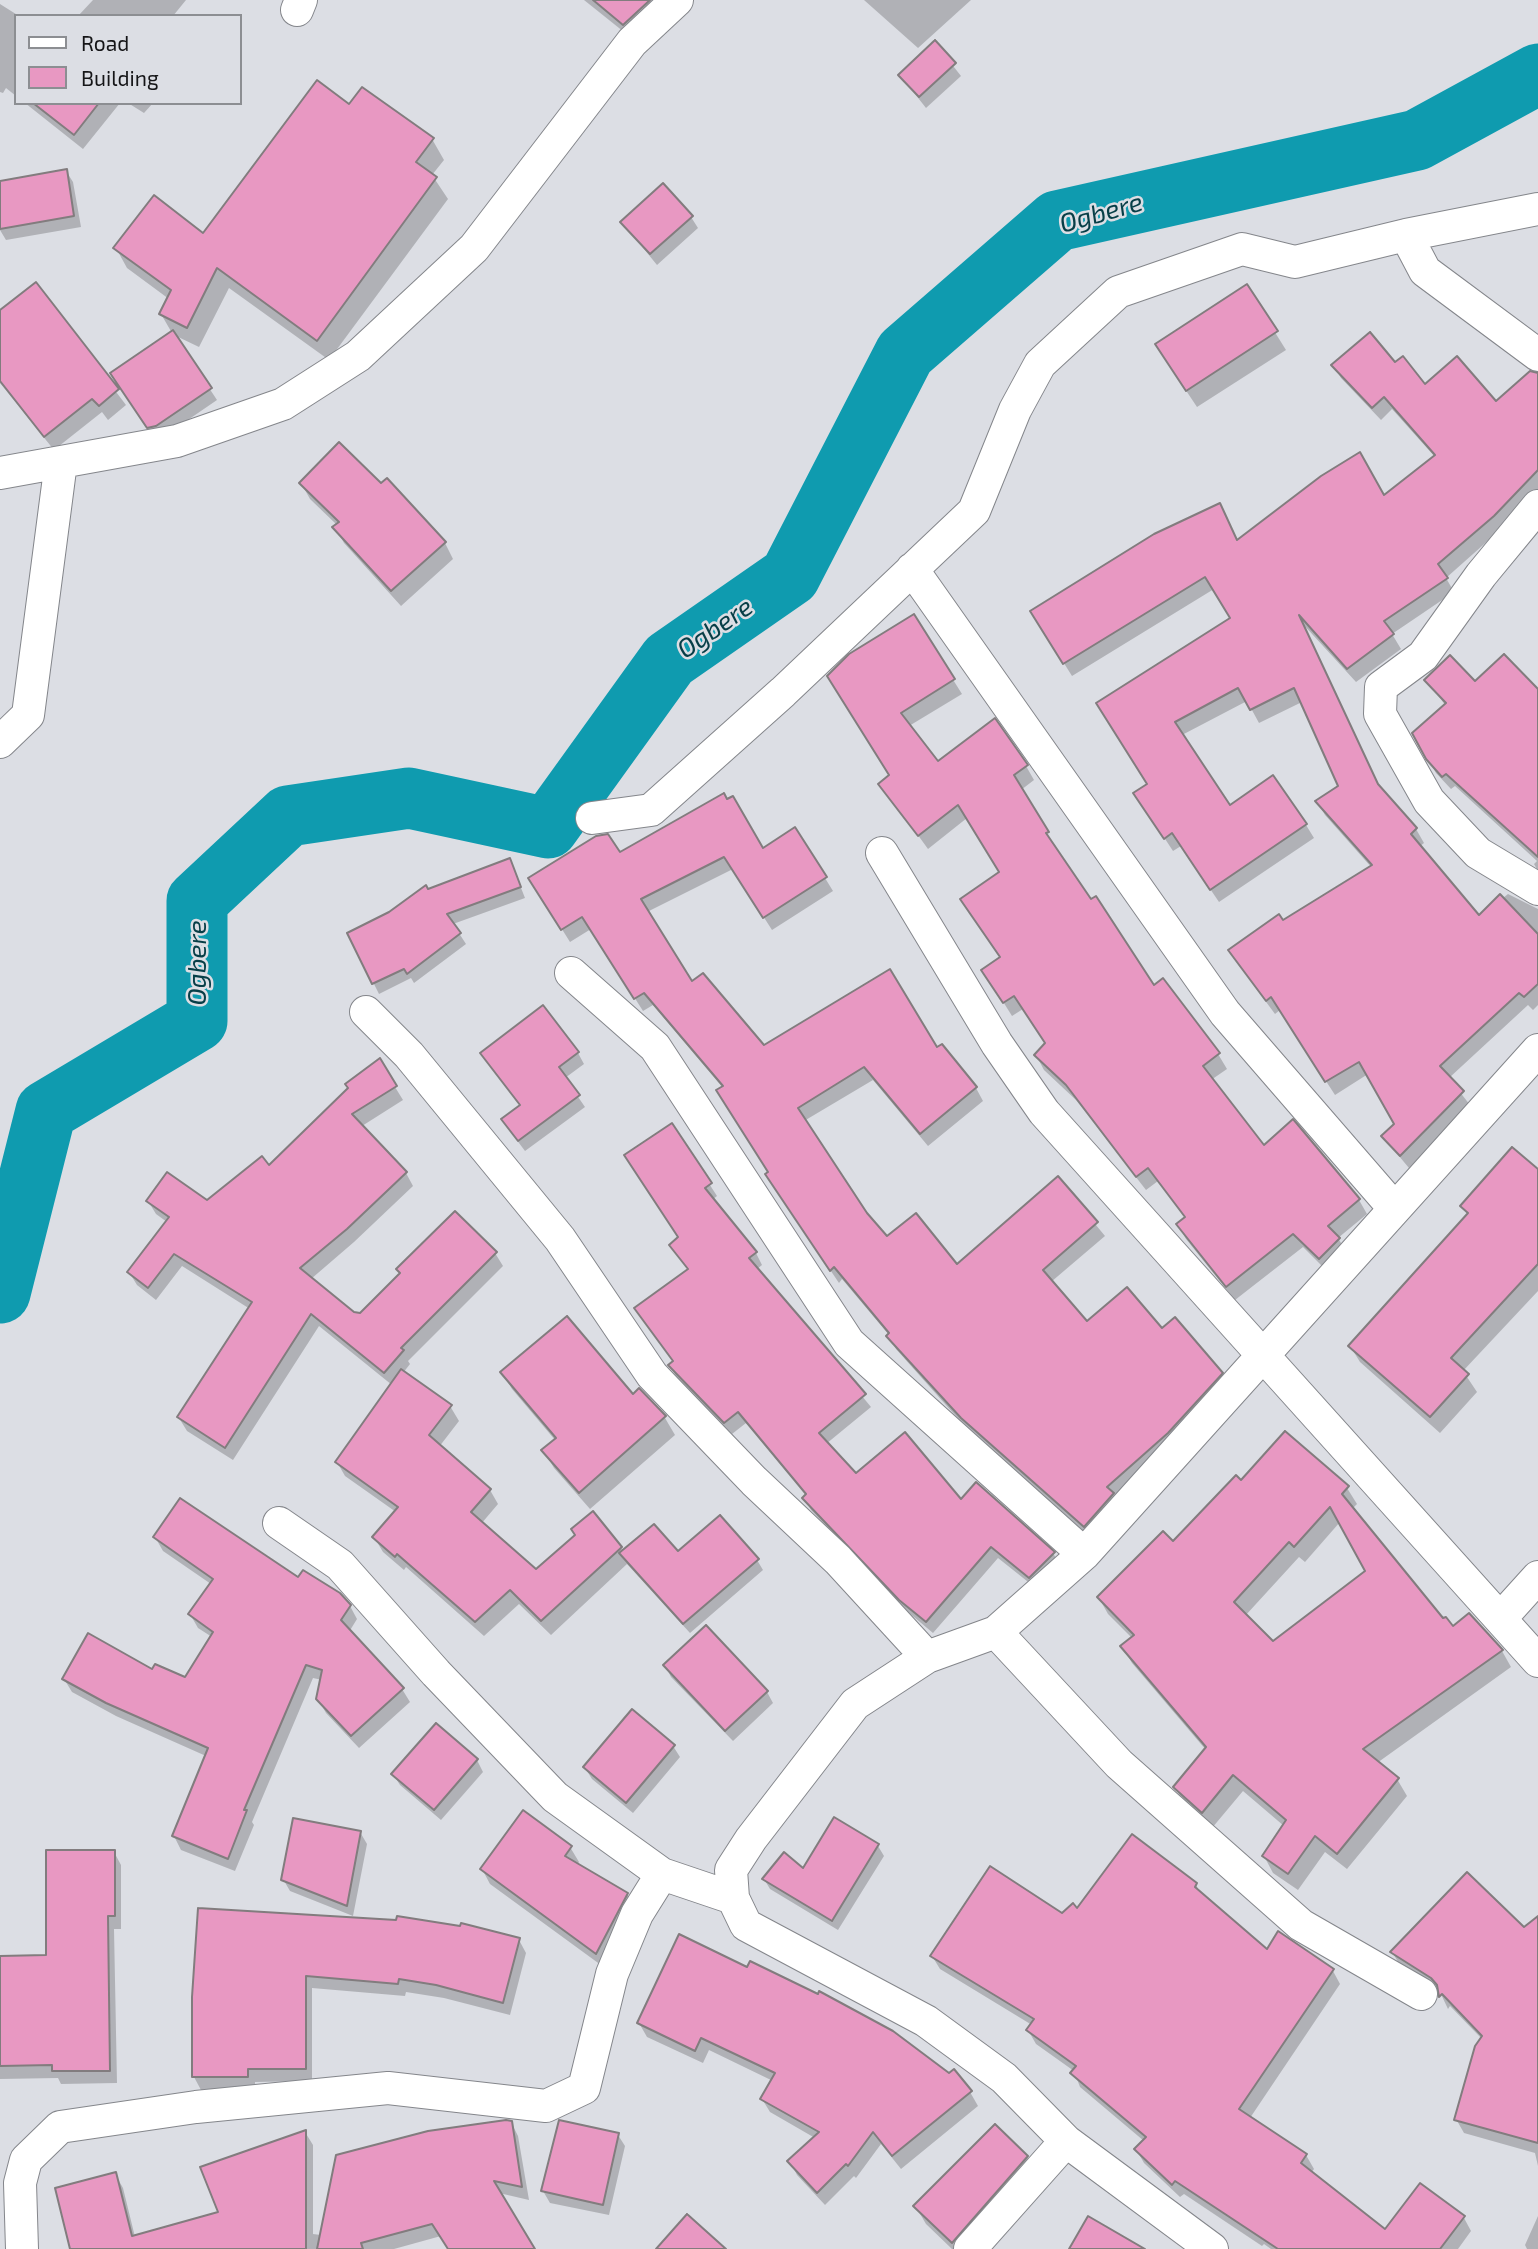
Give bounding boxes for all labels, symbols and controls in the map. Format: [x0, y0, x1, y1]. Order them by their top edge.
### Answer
legend [14, 14, 242, 105]
text: Road [81, 30, 129, 55]
text: Building [81, 65, 159, 90]
water label: Ogbere [1056, 186, 1146, 240]
water label: Ogbere [671, 591, 759, 665]
water label: Ogbere [181, 920, 213, 1006]

